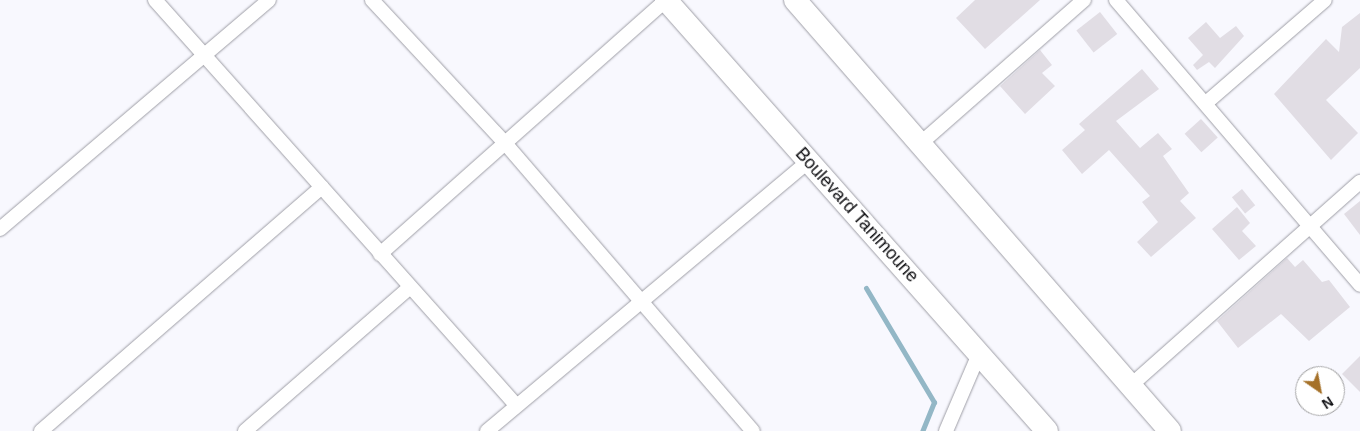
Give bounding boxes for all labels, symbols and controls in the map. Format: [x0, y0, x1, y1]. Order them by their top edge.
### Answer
street label: Boulevard Tanimoune [791, 143, 923, 287]
north arrow [1295, 366, 1345, 416]
text: N [1319, 393, 1336, 412]

